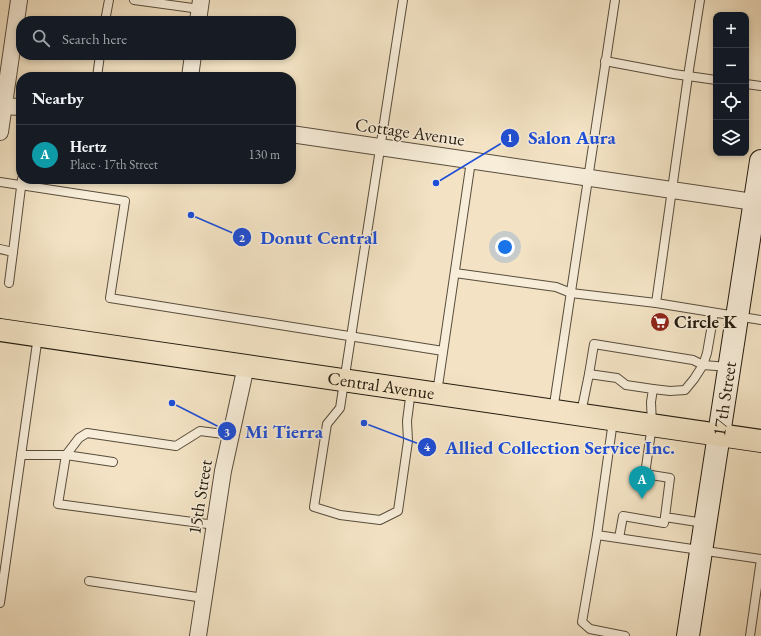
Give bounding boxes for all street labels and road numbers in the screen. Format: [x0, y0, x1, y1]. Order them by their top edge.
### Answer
street label: Cottage Avenue [354, 112, 466, 151]
street label: 17th Street [707, 359, 741, 438]
street label: Central Avenue [326, 366, 436, 404]
street label: 15th Street [182, 458, 217, 536]

